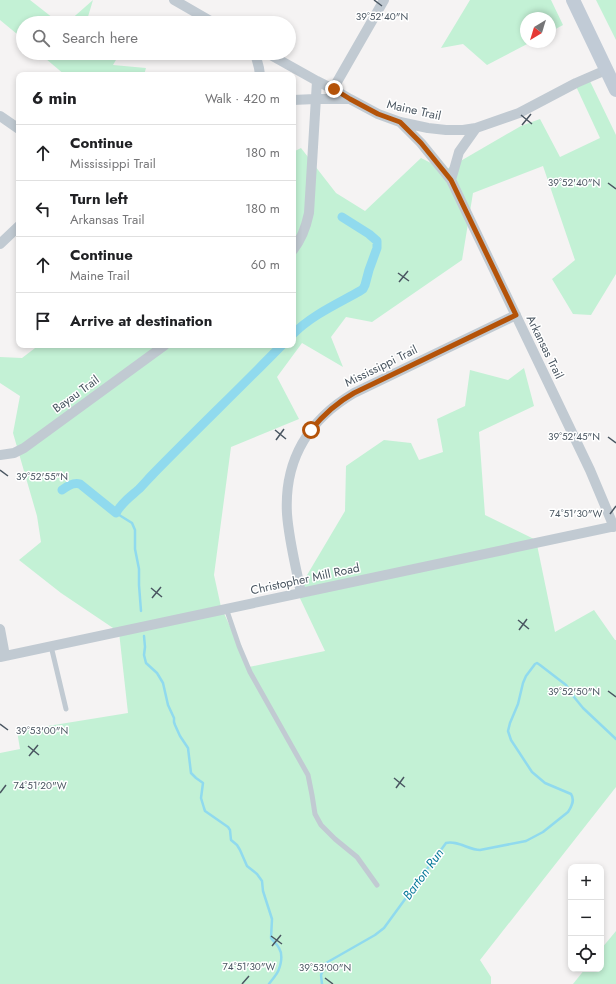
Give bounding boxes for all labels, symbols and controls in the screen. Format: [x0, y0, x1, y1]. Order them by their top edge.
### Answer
text: 39°52'40"N [356, 9, 408, 24]
north arrow [520, 12, 556, 48]
search box [16, 16, 296, 60]
icon: search [30, 27, 52, 49]
text: Search here [62, 27, 138, 49]
route end [325, 80, 343, 98]
text: 6 min [32, 86, 77, 110]
text: Walk · 420 m [205, 89, 280, 108]
street label: Maine Trail [385, 95, 443, 125]
text: Continue [70, 132, 133, 154]
icon: ahead [32, 142, 54, 164]
text: 180 m [245, 143, 280, 162]
text: Mississippi Trail [70, 154, 156, 173]
text: 39°52'40"N [548, 175, 600, 190]
text: Turn left [70, 188, 128, 210]
icon: left [32, 198, 54, 220]
text: 180 m [245, 199, 280, 218]
text: Arkansas Trail [70, 210, 145, 229]
text: Continue [70, 244, 133, 266]
icon: ahead [32, 254, 54, 276]
text: 60 m [251, 255, 280, 274]
text: Maine Trail [70, 266, 130, 285]
icon: arrive [32, 310, 54, 332]
text: Arrive at destination [70, 310, 212, 332]
street label: Arkansas Trail [522, 312, 568, 382]
street label: Mississippi Trail [341, 341, 421, 391]
street label: Bayau Trail [49, 371, 103, 417]
route start [302, 421, 320, 439]
text: 39°52'45"N [548, 429, 600, 444]
text: 39°52'55"N [16, 469, 68, 484]
text: 74°51'30"W [550, 506, 603, 521]
street label: Christopher Mill Road [249, 559, 361, 599]
text: 39°52'50"N [548, 684, 600, 699]
text: 39°53'00"N [16, 723, 68, 738]
text: 74°51'20"W [13, 778, 67, 793]
water label: Barton Run [398, 844, 448, 904]
map controls [568, 864, 604, 972]
button: + [568, 864, 604, 900]
button: − [568, 900, 604, 936]
button: locate [568, 936, 604, 972]
text: 74°51'30"W [223, 959, 276, 974]
text: 39°53'00"N [299, 960, 351, 975]

